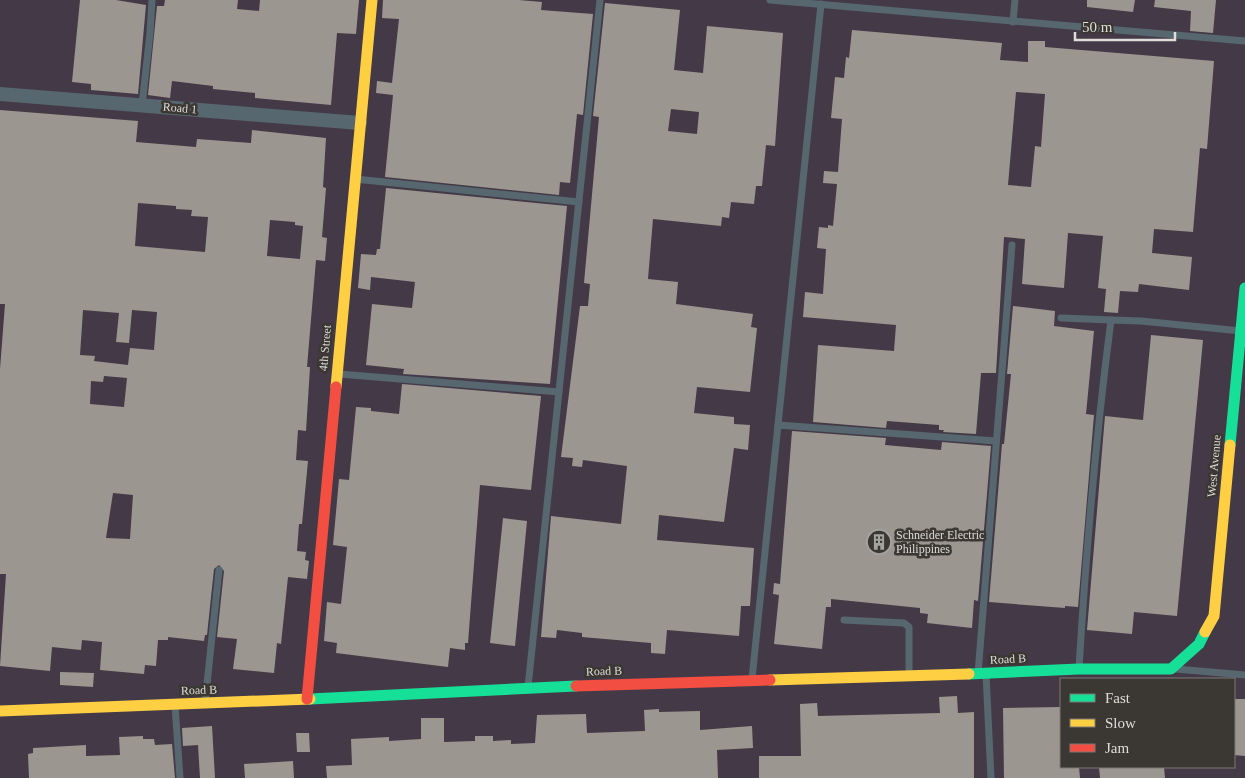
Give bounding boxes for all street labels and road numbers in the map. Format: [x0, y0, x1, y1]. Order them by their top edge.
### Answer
street label: Road 1 [162, 100, 198, 116]
street label: 4th Street [316, 324, 334, 372]
street label: West Avenue [1204, 434, 1224, 498]
street label: Road B [989, 651, 1027, 667]
street label: Road B [586, 663, 622, 679]
street label: Road B [181, 682, 217, 698]

